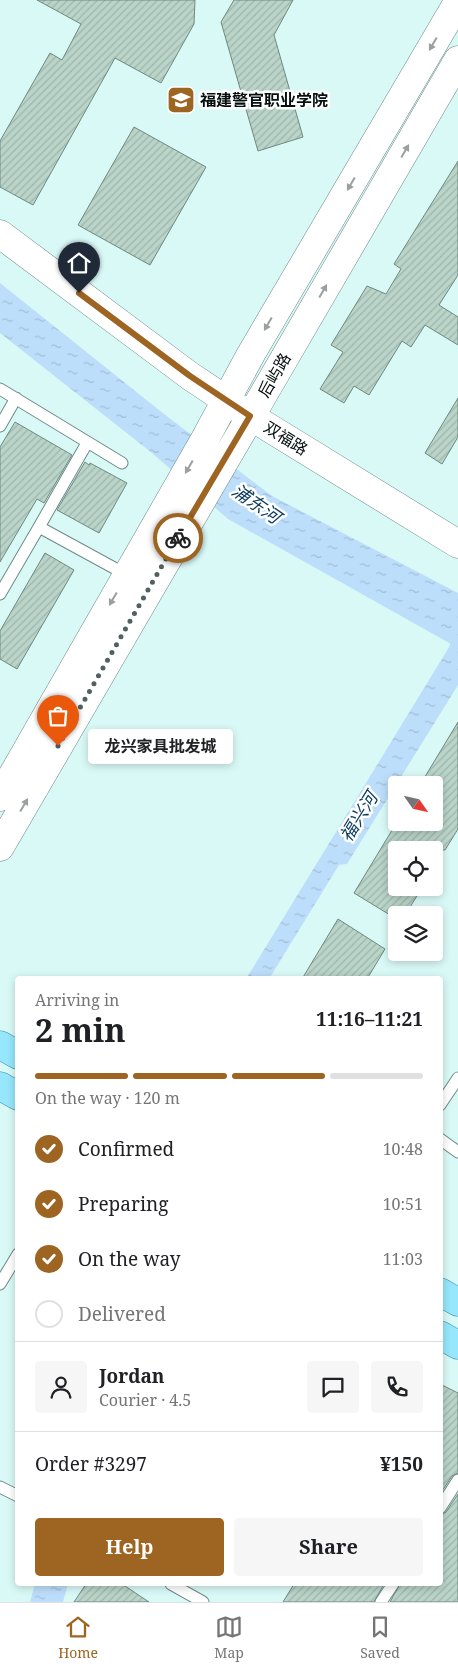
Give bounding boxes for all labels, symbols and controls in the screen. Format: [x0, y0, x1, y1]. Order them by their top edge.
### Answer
one-way arrow [429, 37, 438, 50]
school or university icon: 福建警官职业学院 [166, 85, 196, 115]
place label: 福建警官职业学院 [200, 89, 328, 111]
one-way arrow [400, 144, 409, 158]
one-way arrow [346, 177, 355, 190]
pin [58, 242, 100, 293]
icon: home [65, 249, 93, 277]
one-way arrow [318, 285, 327, 298]
one-way arrow [264, 317, 273, 331]
street label: 后屿路 [252, 349, 296, 401]
street label: 双福路 [260, 416, 312, 460]
one-way arrow [184, 461, 193, 474]
water label: 浦东河 [228, 478, 288, 530]
courier [153, 513, 203, 563]
icon: bike [164, 524, 192, 552]
one-way arrow [109, 592, 118, 605]
pin [37, 695, 79, 746]
icon: bag [44, 702, 72, 730]
callout: 龙兴家具批发城 [88, 728, 233, 764]
text: 龙兴家具批发城 [104, 735, 217, 757]
north arrow [388, 776, 442, 831]
map controls [388, 776, 443, 961]
water label: 福兴河 [334, 785, 384, 846]
one-way arrow [20, 798, 29, 811]
button: locate [388, 841, 443, 896]
button: layers [388, 906, 443, 961]
text: Arriving in [35, 989, 119, 1011]
text: 11:16–11:21 [316, 1006, 423, 1032]
text: 2 min [35, 1008, 126, 1051]
text: On the way · 120 m [35, 1087, 180, 1109]
icon: check [35, 1135, 63, 1163]
text: Confirmed [78, 1136, 174, 1162]
text: 10:48 [383, 1138, 423, 1160]
icon: check [35, 1190, 63, 1218]
text: Preparing [78, 1191, 168, 1217]
text: 10:51 [383, 1193, 423, 1215]
icon: check [35, 1245, 63, 1273]
text: On the way [78, 1246, 181, 1272]
text: 11:03 [383, 1248, 423, 1270]
text: Delivered [78, 1301, 166, 1327]
button: person [35, 1361, 87, 1413]
button: chat [307, 1361, 359, 1413]
button: phone [371, 1361, 423, 1413]
text: Jordan [99, 1363, 165, 1389]
text: Courier · 4.5 [99, 1389, 191, 1411]
text: Order #3297 [35, 1451, 147, 1477]
text: ¥150 [380, 1451, 423, 1477]
button: Help [35, 1518, 224, 1576]
button: Share [234, 1518, 423, 1576]
tab: Home [58, 1613, 98, 1662]
tab: Map [214, 1613, 244, 1662]
tab: Saved [360, 1613, 400, 1662]

